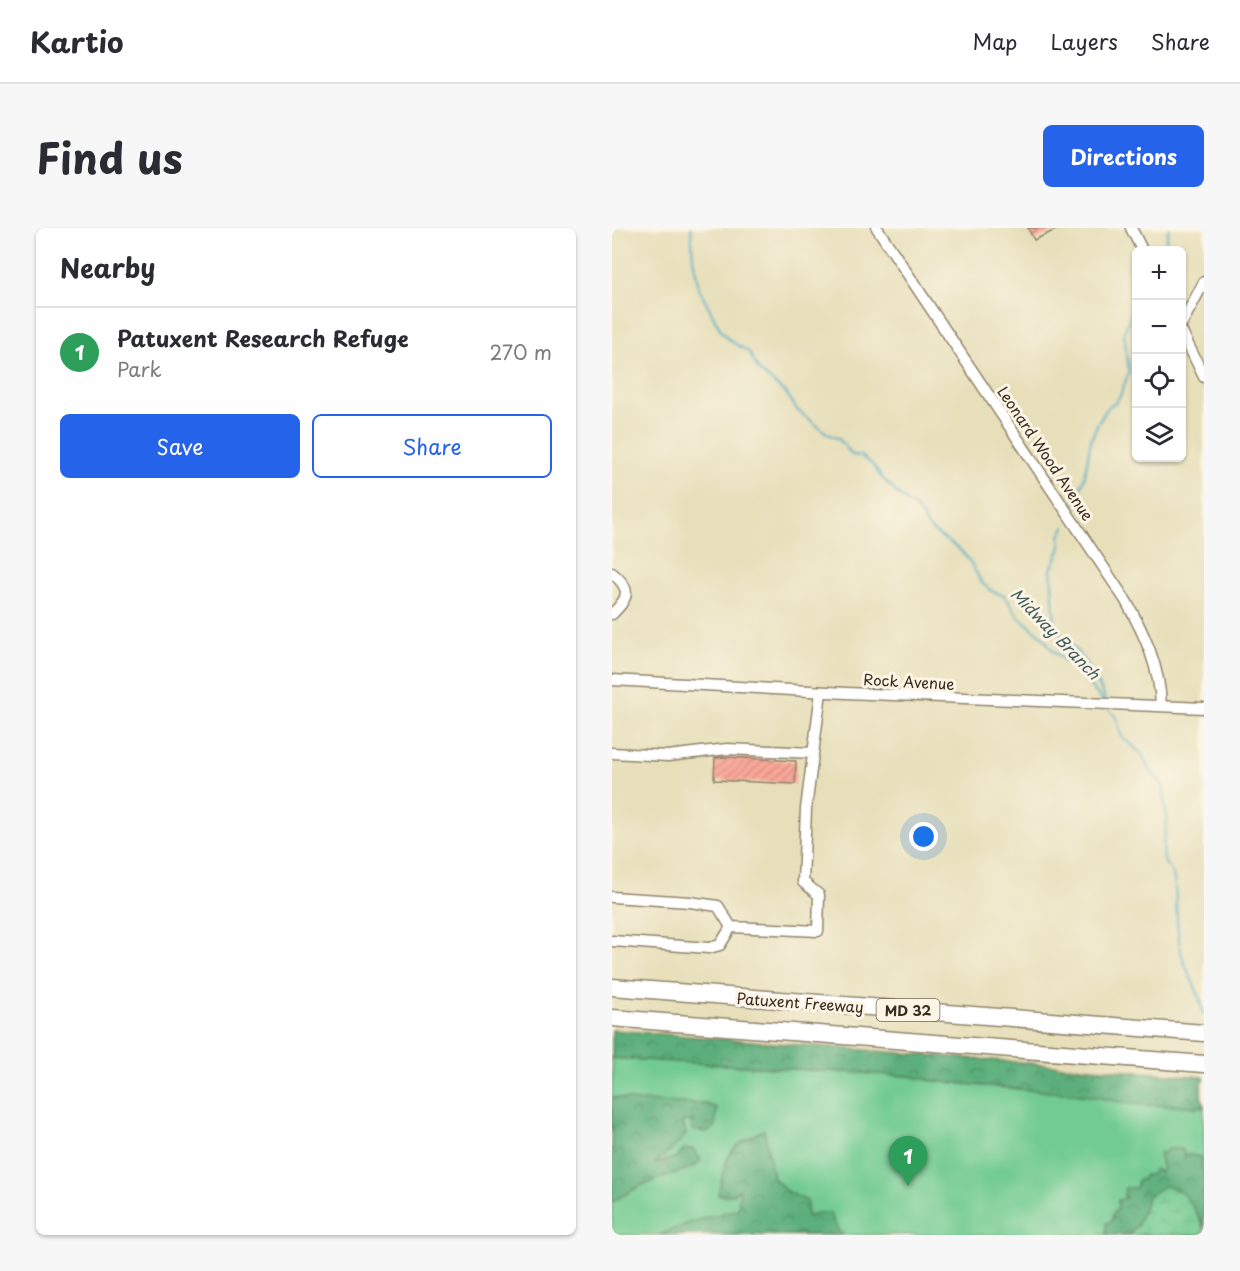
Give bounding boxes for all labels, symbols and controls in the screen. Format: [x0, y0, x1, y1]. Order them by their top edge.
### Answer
text: Kartio [30, 20, 124, 63]
text: Map [973, 25, 1017, 57]
text: Layers [1050, 25, 1118, 57]
text: Share [1151, 25, 1210, 57]
text: Find us [36, 125, 183, 188]
button: Directions [1043, 125, 1204, 187]
map controls [1132, 246, 1186, 462]
button: + [1132, 246, 1186, 300]
text: Nearby [60, 248, 155, 287]
button: − [1132, 300, 1186, 354]
text: Patuxent Research Refuge [117, 321, 409, 354]
text: 1 [75, 337, 84, 367]
text: 270 m [489, 337, 552, 367]
text: Park [117, 354, 162, 384]
button: locate [1132, 354, 1186, 408]
street label: Leonard Wood Avenue [992, 381, 1100, 525]
button: layers [1132, 408, 1186, 462]
button: Save [60, 414, 300, 478]
button: Share [312, 414, 552, 478]
water label: Midway Branch [1006, 582, 1107, 685]
street label: Rock Avenue [863, 667, 955, 695]
your location [909, 822, 938, 851]
street label: Patuxent Freeway [736, 986, 864, 1018]
road number: MD 32 [876, 999, 940, 1021]
pin: 1 [888, 1136, 928, 1186]

